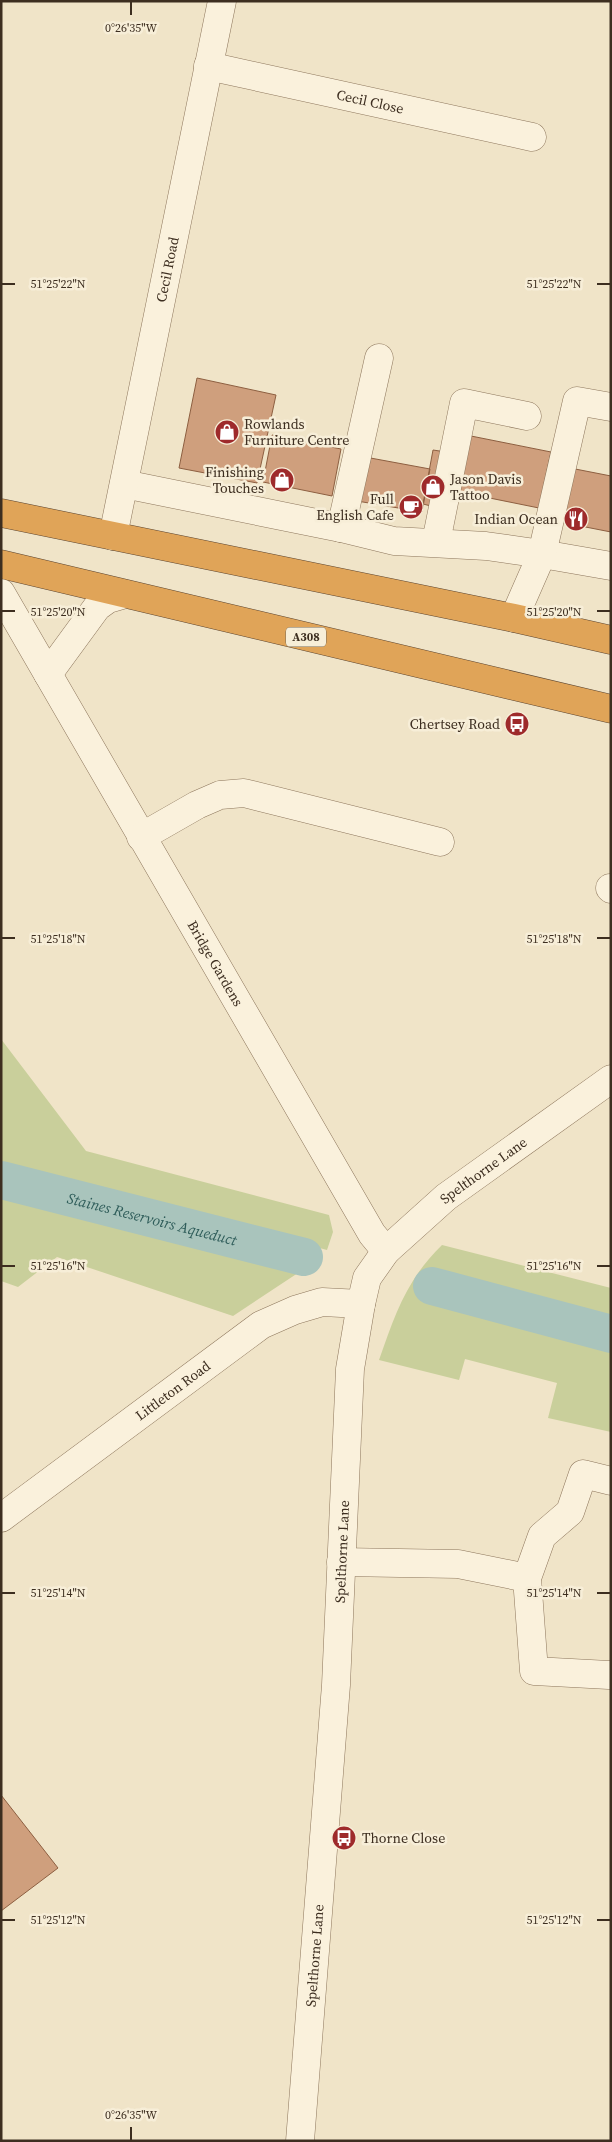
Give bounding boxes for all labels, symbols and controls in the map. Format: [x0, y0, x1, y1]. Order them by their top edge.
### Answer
text: 0°26'35"W [105, 20, 157, 36]
street label: Cecil Close [335, 84, 406, 119]
street label: Cecil Road [151, 235, 184, 304]
text: 51°25'22"N [30, 276, 86, 292]
text: 51°25'22"N [526, 276, 582, 292]
place label: Rowlands Furniture Centre [244, 414, 349, 450]
shop icon: Rowlands Furniture Centre [214, 419, 240, 445]
place label: Finishing Touches [205, 462, 264, 498]
shop icon: Finishing Touches [269, 467, 295, 493]
place label: Jason Davis Tattoo [449, 469, 522, 505]
shop icon: Jason Davis Tattoo [420, 474, 446, 500]
place label: Full English Cafe [316, 489, 394, 525]
cafe icon: Full English Cafe [398, 494, 424, 520]
restaurant icon: Indian Ocean [563, 506, 589, 532]
place label: Indian Ocean [474, 509, 559, 529]
text: 51°25'20"N [30, 604, 86, 620]
text: 51°25'20"N [526, 604, 582, 620]
road number: A308 [286, 628, 326, 646]
bus stop icon: Chertsey Road [504, 711, 530, 737]
place label: Chertsey Road [410, 714, 500, 734]
street label: Bridge Gardens [183, 917, 248, 1010]
text: 51°25'18"N [30, 931, 86, 947]
text: 51°25'18"N [526, 931, 582, 947]
street label: Spelthorne Lane [435, 1132, 531, 1208]
water label: Staines Reservoirs Aqueduct [65, 1187, 240, 1250]
text: 51°25'16"N [30, 1258, 86, 1274]
text: 51°25'16"N [526, 1258, 582, 1274]
street label: Littleton Road [131, 1356, 215, 1425]
street label: Spelthorne Lane [330, 1500, 354, 1603]
text: 51°25'14"N [30, 1585, 86, 1601]
text: 51°25'14"N [526, 1585, 582, 1601]
bus stop icon: Thorne Close [331, 1825, 357, 1851]
place label: Thorne Close [362, 1828, 445, 1848]
street label: Spelthorne Lane [301, 1903, 329, 2008]
text: 51°25'12"N [30, 1912, 86, 1928]
text: 51°25'12"N [526, 1912, 582, 1928]
text: 0°26'35"W [105, 2107, 157, 2123]

